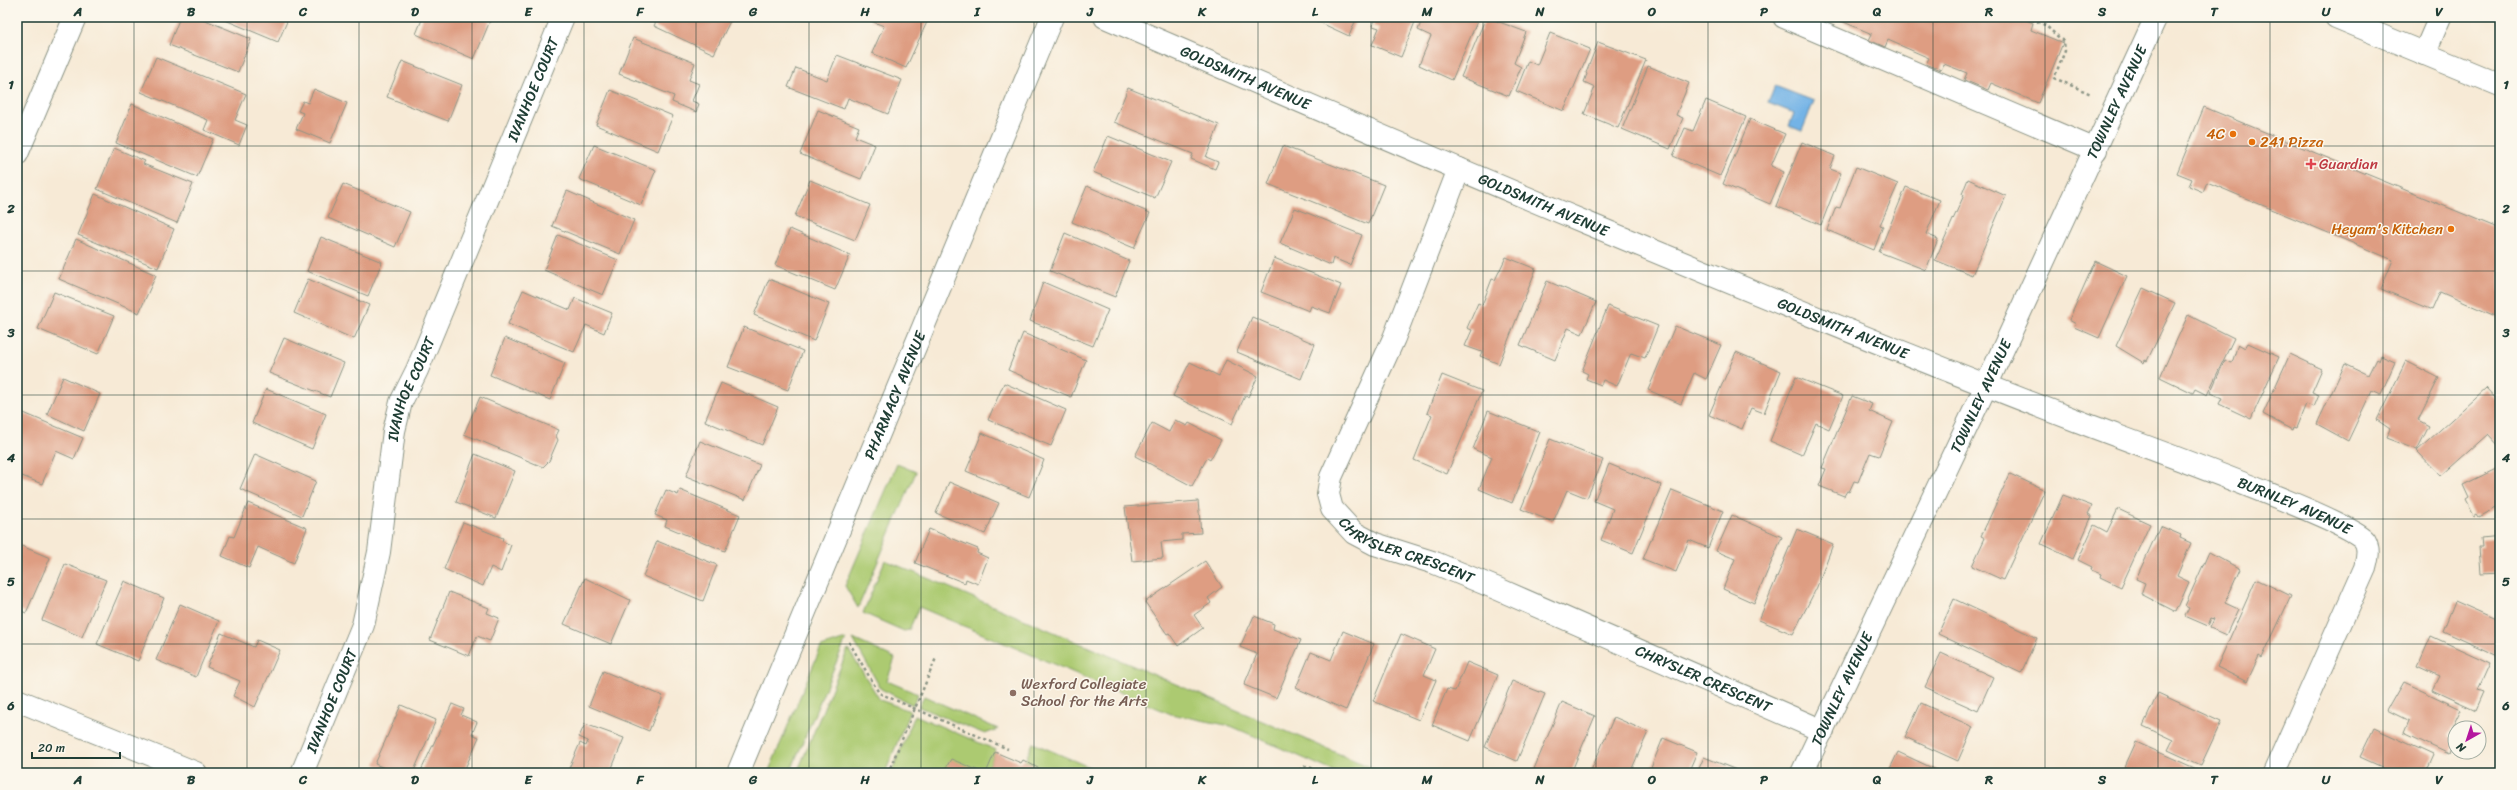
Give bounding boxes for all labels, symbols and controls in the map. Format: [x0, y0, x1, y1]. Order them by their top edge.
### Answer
text: A [73, 0, 82, 23]
text: B [187, 0, 196, 23]
text: C [298, 0, 308, 23]
text: D [411, 0, 419, 23]
text: E [524, 0, 533, 23]
text: F [635, 0, 644, 23]
text: G [748, 0, 758, 23]
text: H [859, 0, 870, 23]
text: I [973, 0, 981, 23]
text: J [1086, 0, 1094, 23]
text: K [1197, 0, 1207, 23]
text: L [1312, 0, 1319, 23]
text: M [1421, 0, 1433, 23]
text: N [1534, 0, 1545, 23]
text: O [1647, 0, 1657, 23]
text: P [1760, 0, 1768, 23]
text: Q [1872, 0, 1882, 23]
text: R [1984, 0, 1993, 23]
text: S [2097, 0, 2107, 23]
text: T [2210, 0, 2219, 23]
text: U [2322, 0, 2332, 23]
text: V [2435, 0, 2444, 23]
street label: IVANHOE COURT [500, 32, 567, 146]
street label: GOLDSMITH AVENUE [1176, 38, 1316, 118]
street label: TOWNLEY AVENUE [2079, 39, 2155, 164]
text: 1 [8, 73, 14, 96]
text: 1 [2503, 73, 2509, 96]
place label: 4C [2206, 121, 2226, 147]
marker: 4C [2228, 129, 2238, 139]
place label: 241 Pizza [2260, 129, 2324, 155]
marker: 241 Pizza [2247, 137, 2257, 147]
place label: Guardian [2319, 151, 2378, 177]
marker: Guardian [2306, 159, 2316, 169]
street label: GOLDSMITH AVENUE [1474, 166, 1614, 244]
text: 2 [6, 197, 15, 220]
text: 2 [2501, 197, 2510, 220]
place label: Heyam's Kitchen [2331, 216, 2443, 242]
marker: Heyam's Kitchen [2446, 224, 2456, 234]
street label: GOLDSMITH AVENUE [1773, 290, 1914, 367]
text: 3 [6, 321, 15, 344]
text: 3 [2501, 321, 2510, 344]
street label: PHARMACY AVENUE [857, 326, 934, 463]
street label: IVANHOE COURT [380, 331, 443, 444]
street label: TOWNLEY AVENUE [1943, 333, 2020, 458]
text: 4 [6, 446, 16, 469]
text: 4 [2501, 446, 2511, 469]
street label: BURNLEY AVENUE [2234, 469, 2358, 542]
street label: CHRYSLER CRESCENT [1332, 511, 1480, 592]
text: 5 [7, 570, 15, 593]
text: 5 [2502, 570, 2510, 593]
street label: TOWNLEY AVENUE [1804, 626, 1881, 750]
street label: CHRYSLER CRESCENT [1631, 637, 1777, 721]
street label: IVANHOE COURT [298, 643, 365, 758]
place label: Wexford Collegiate School for the Arts [1021, 671, 1148, 714]
marker: Wexford Collegiate School for the Arts [1008, 688, 1018, 698]
text: 6 [6, 694, 15, 717]
text: 6 [2501, 694, 2510, 717]
north arrow [2447, 720, 2487, 760]
scale bar [32, 734, 120, 760]
text: 20 m [38, 737, 65, 759]
text: N [2452, 737, 2471, 758]
text: A [73, 768, 82, 790]
text: B [187, 768, 196, 790]
text: C [298, 768, 308, 790]
text: D [411, 768, 419, 790]
text: E [524, 768, 533, 790]
text: F [635, 768, 644, 790]
text: G [748, 768, 758, 790]
text: H [859, 768, 870, 790]
text: I [973, 768, 981, 790]
text: J [1086, 768, 1094, 790]
text: K [1197, 768, 1207, 790]
text: L [1312, 768, 1319, 790]
text: M [1421, 768, 1433, 790]
text: N [1534, 768, 1545, 790]
text: O [1647, 768, 1657, 790]
text: P [1760, 768, 1768, 790]
text: Q [1872, 768, 1882, 790]
text: R [1984, 768, 1993, 790]
text: S [2097, 768, 2107, 790]
text: T [2210, 768, 2219, 790]
text: U [2322, 768, 2332, 790]
text: V [2435, 768, 2444, 790]

